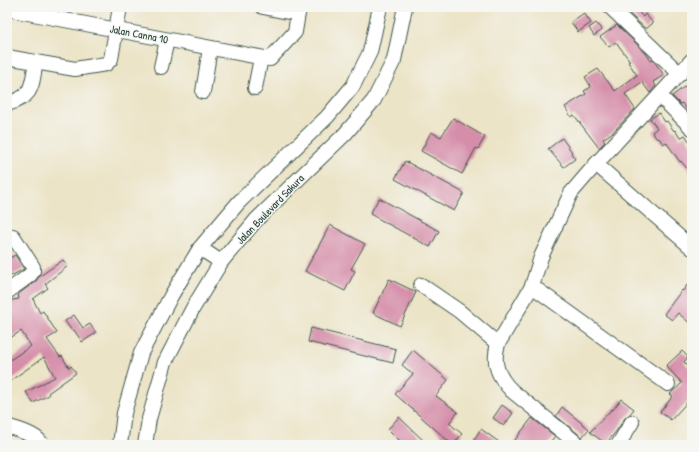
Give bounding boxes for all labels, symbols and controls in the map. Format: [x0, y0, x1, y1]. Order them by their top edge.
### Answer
street label: Jalan Canna 10 [109, 21, 169, 47]
street label: Jalan Boulevard Sakura [233, 171, 307, 247]

